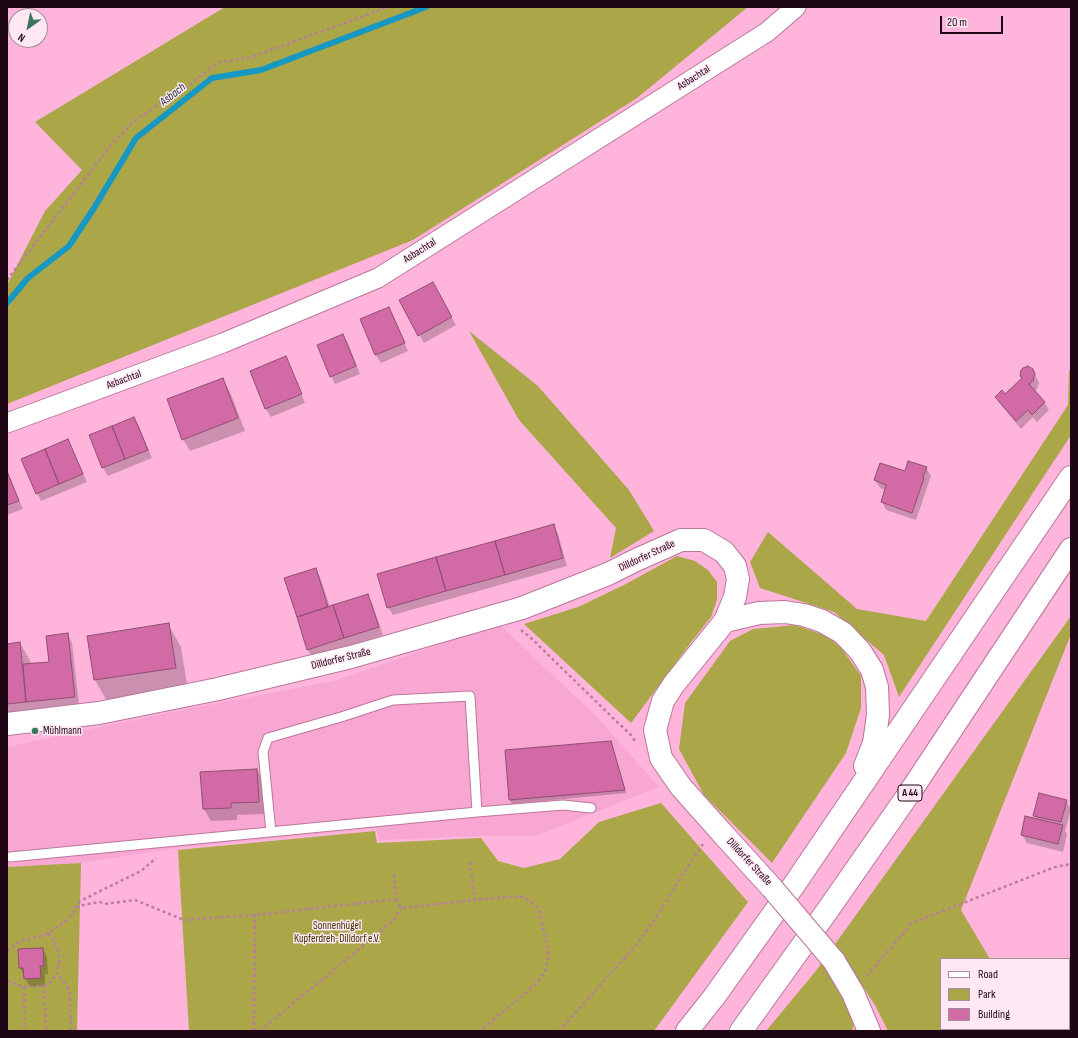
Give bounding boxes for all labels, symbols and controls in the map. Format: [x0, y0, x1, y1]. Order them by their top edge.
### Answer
north arrow [8, 8, 48, 48]
scale bar [942, 8, 1005, 34]
text: 20 m [947, 15, 967, 30]
text: N [16, 31, 28, 45]
street label: Asbachtal [675, 63, 713, 93]
water label: Asbach [157, 80, 189, 110]
street label: Asbachtal [401, 236, 439, 266]
street label: Asbachtal [105, 368, 143, 392]
street label: Dilldorfer Straße [617, 537, 677, 575]
street label: Dilldorfer Straße [310, 645, 372, 673]
place label: Mühlmann [43, 724, 82, 738]
marker: Mühlmann [30, 726, 40, 736]
road number: A 44 [898, 785, 922, 801]
street label: Dilldorfer Straße [724, 835, 774, 889]
park label: Sonnenhügel Kupferdreh-Dilldorf e.V. [294, 919, 380, 945]
legend [940, 958, 1070, 1030]
text: Road [978, 967, 998, 982]
text: Park [978, 987, 996, 1002]
text: Building [978, 1007, 1010, 1022]

